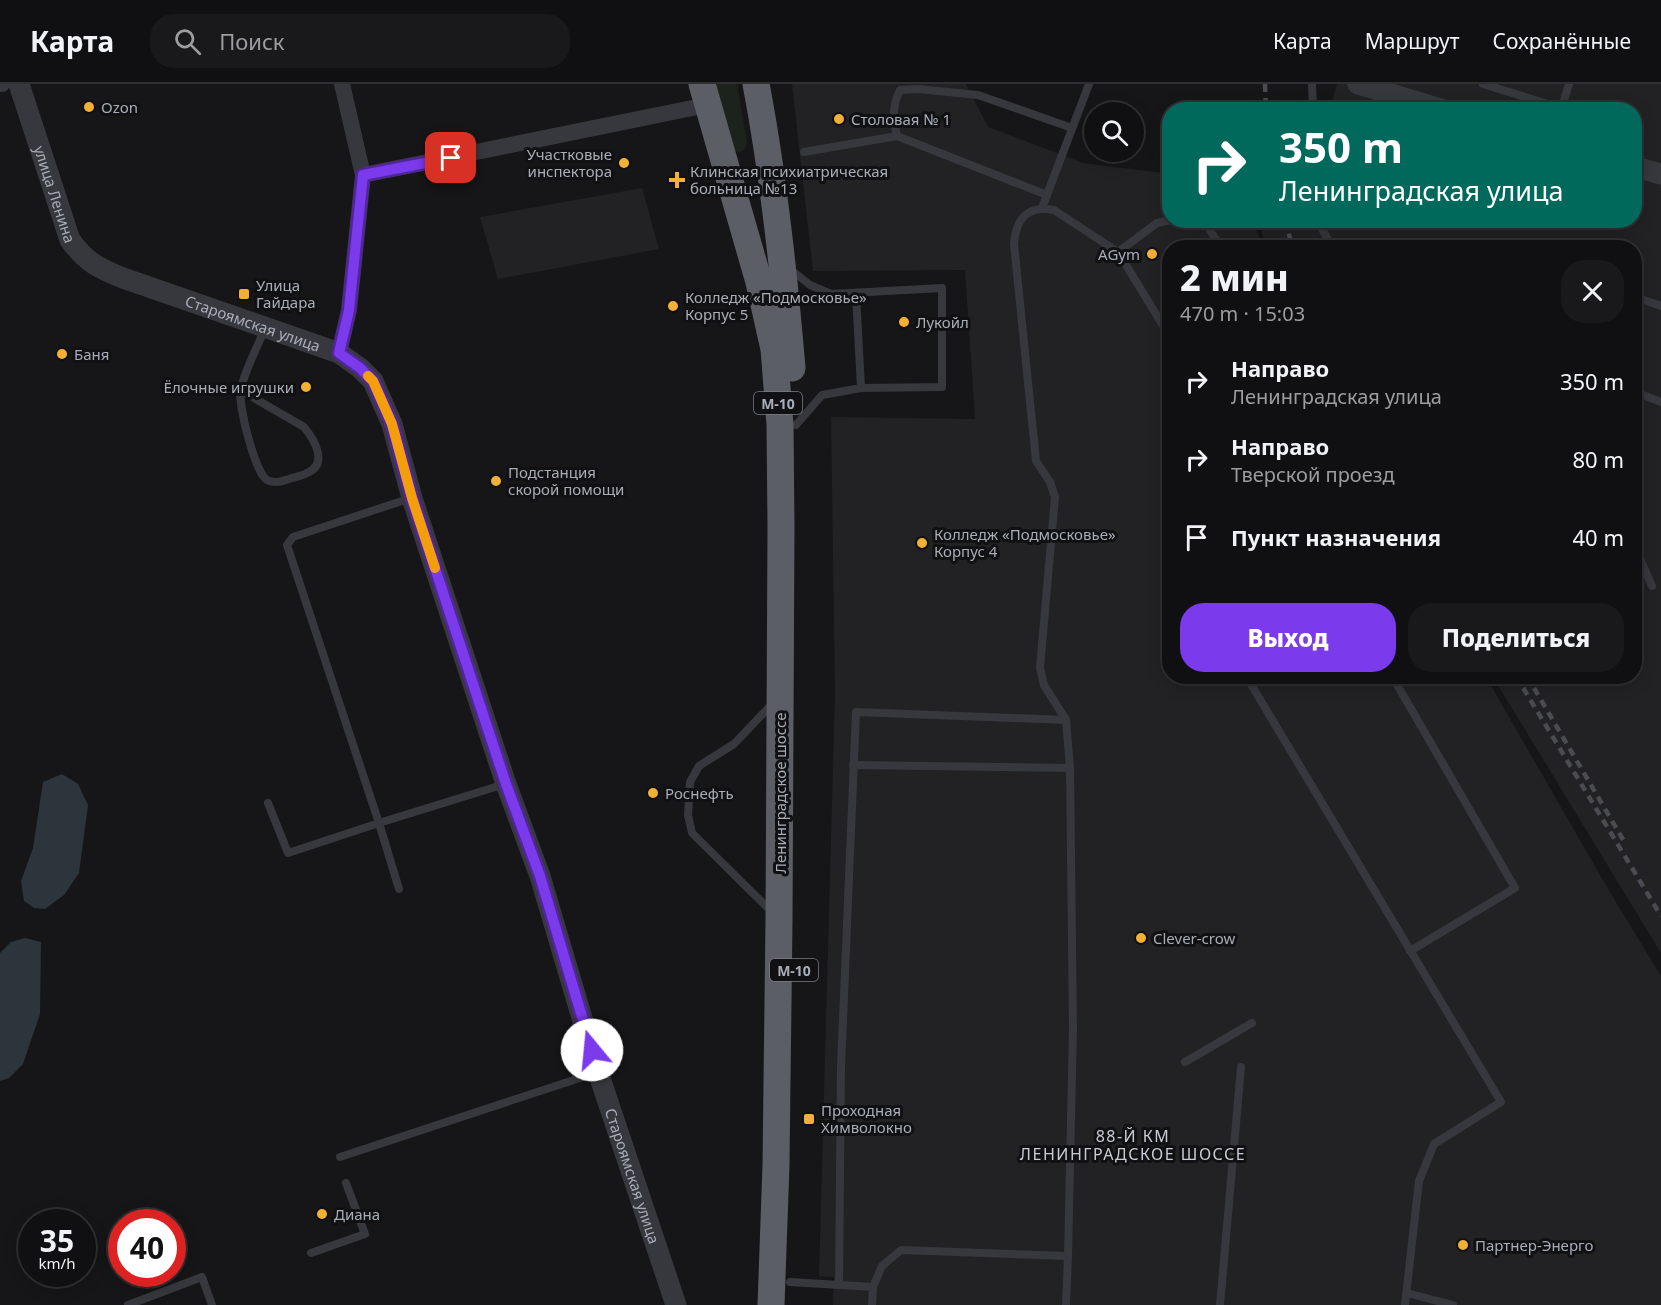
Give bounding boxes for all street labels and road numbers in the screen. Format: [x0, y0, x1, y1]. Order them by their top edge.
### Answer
street label: улица Ленина [30, 143, 80, 246]
street label: Староямская улица [183, 290, 323, 356]
road number: М-10 [754, 392, 802, 414]
street label: Ленинградское шоссе [770, 713, 790, 873]
road number: М-10 [770, 959, 818, 981]
street label: Староямская улица [601, 1105, 665, 1246]

